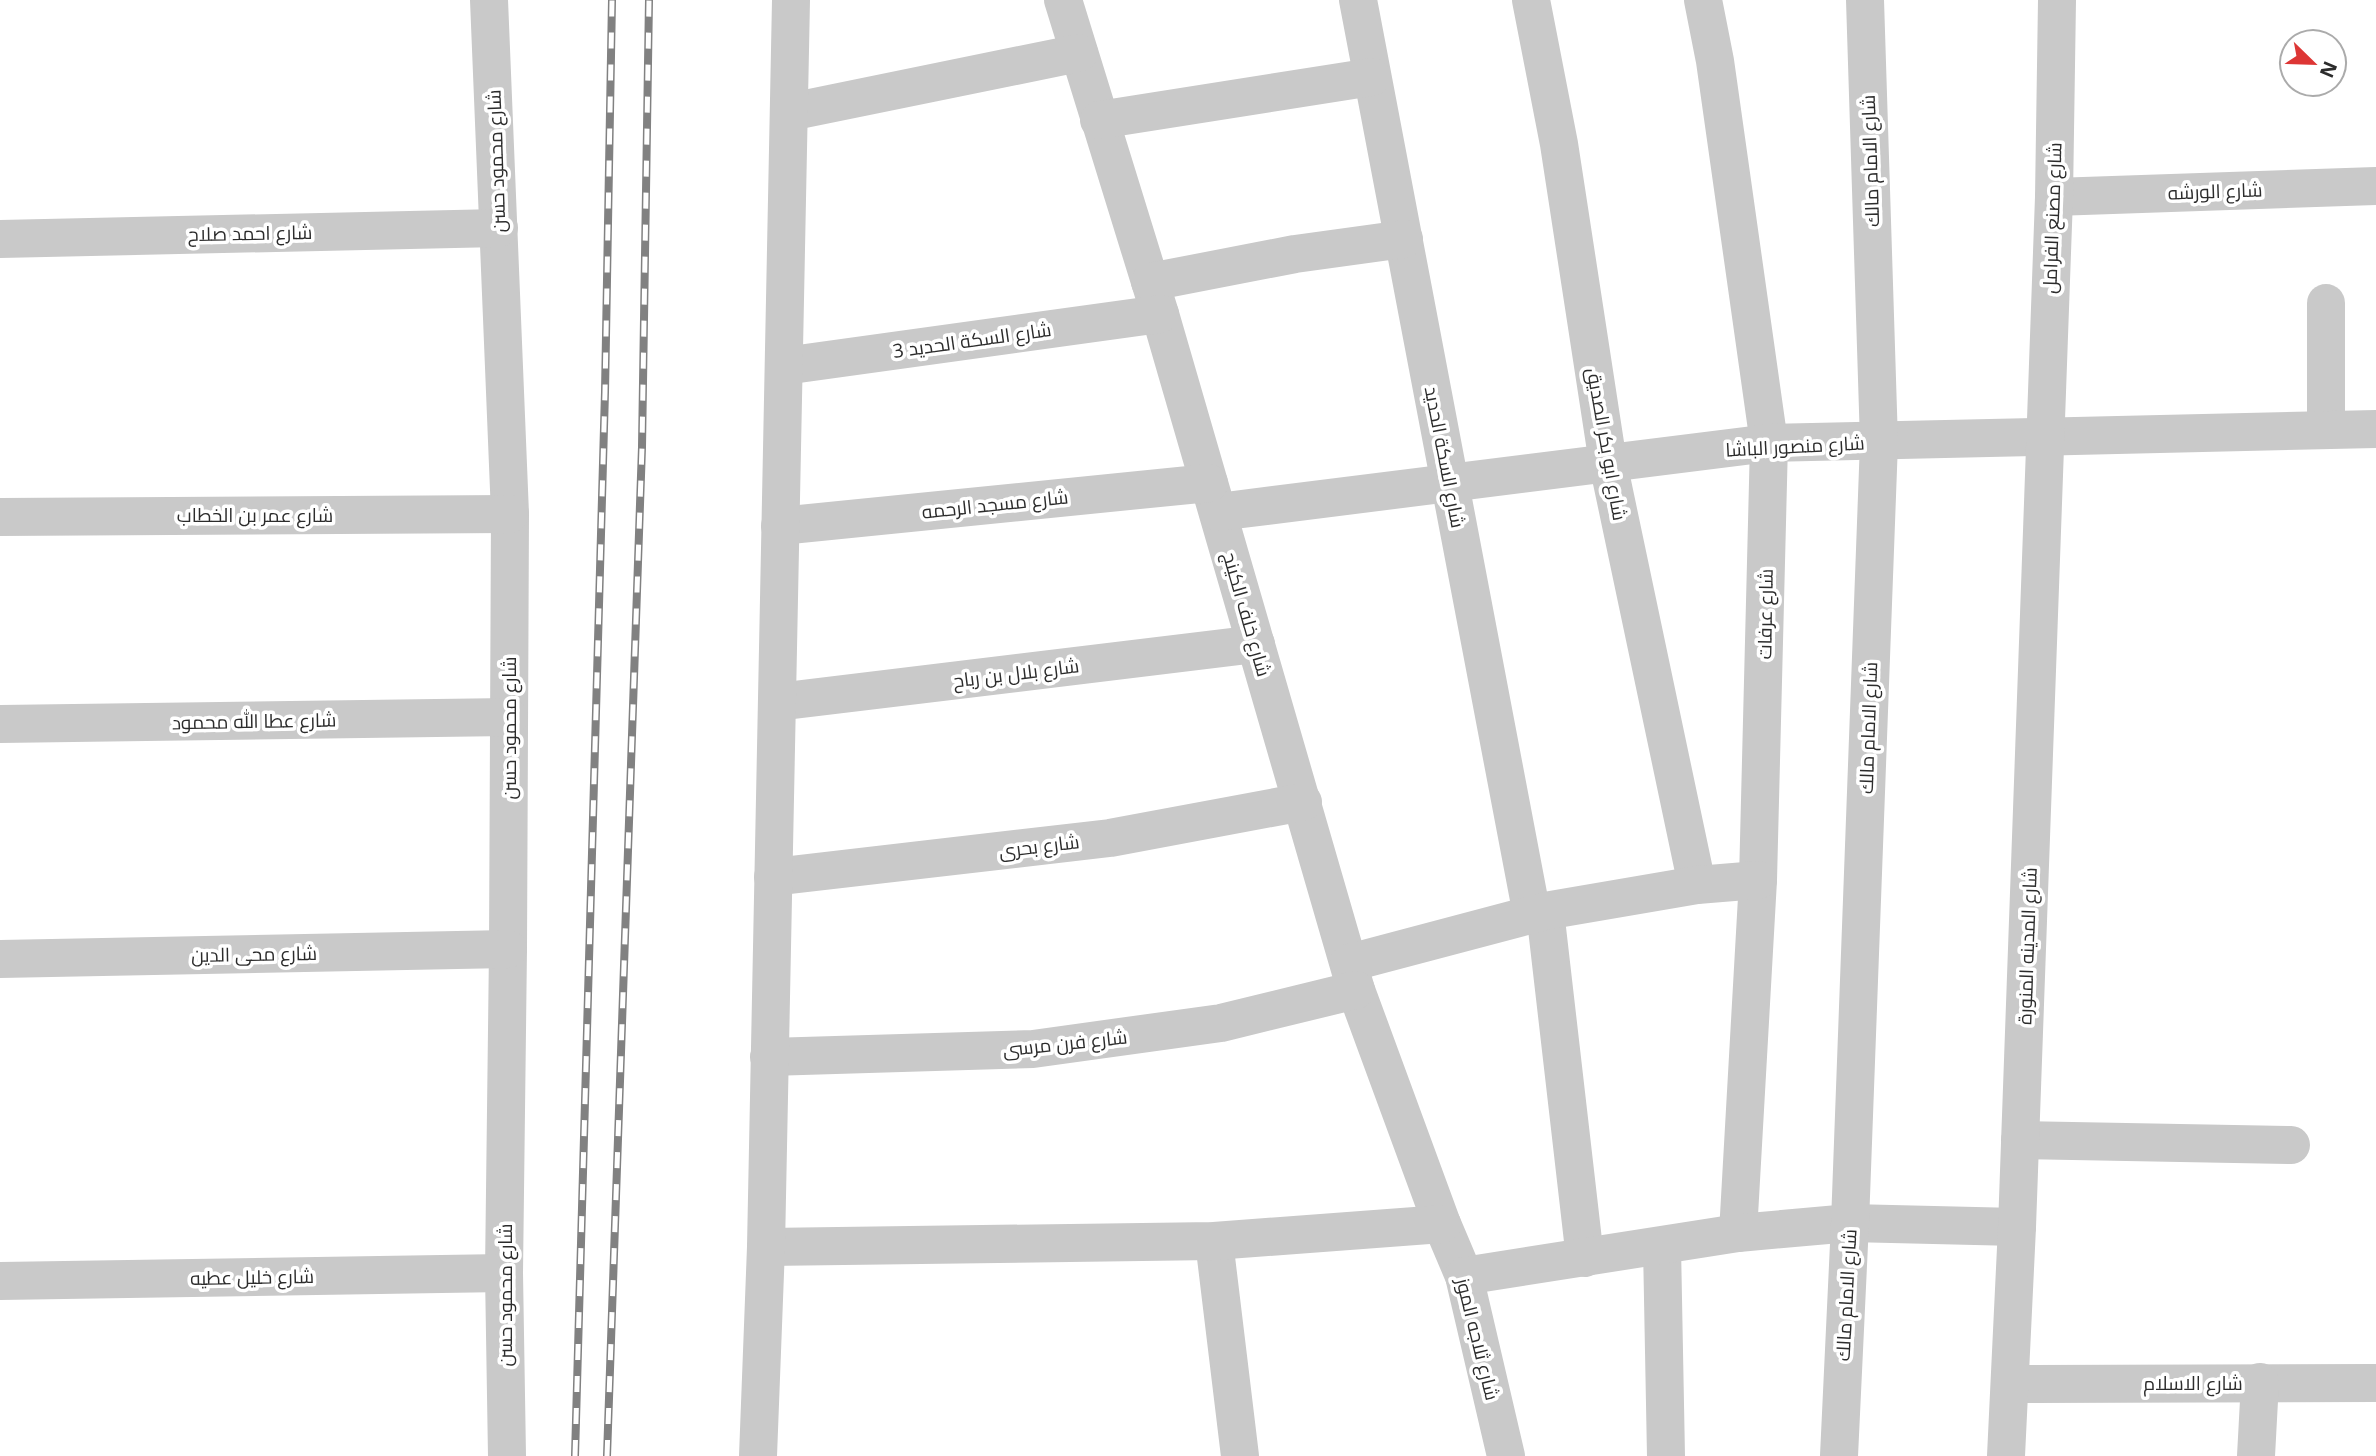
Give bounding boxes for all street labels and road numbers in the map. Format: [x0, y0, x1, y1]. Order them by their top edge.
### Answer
street label: شارع محمود حسن [481, 89, 512, 233]
street label: شارع الامام مالك [1855, 94, 1886, 228]
street label: شارع مصنع الفرامل [2036, 142, 2069, 294]
street label: شارع الورشه [2167, 176, 2263, 207]
street label: شارع احمد صلاح [187, 219, 313, 248]
street label: شارع السكة الحديد 3 [891, 316, 1053, 365]
street label: شارع ابو بكر الصديق [1580, 365, 1633, 523]
street label: شارع السكة الحديد [1418, 384, 1472, 530]
street label: شارع منصور الباشا [1725, 429, 1865, 464]
street label: شارع مسجد الرحمه [920, 483, 1070, 526]
street label: شارع عمر بن الخطاب [177, 502, 333, 529]
street label: شارع خلف الكينج [1216, 548, 1277, 680]
street label: شارع عرفات [1751, 568, 1780, 660]
street label: شارع بلال بن رباح [951, 652, 1081, 695]
street label: شارع محمود حسن [496, 656, 523, 800]
street label: شارع الامام مالك [1853, 661, 1884, 795]
street label: شارع عطا الله محمود [172, 707, 336, 736]
street label: شارع بحرى [997, 828, 1081, 865]
street label: شارع المدينه المنورة [2011, 867, 2044, 1025]
street label: شارع محى الدين [191, 940, 317, 969]
street label: شارع فرن مرسى [1001, 1024, 1129, 1063]
street label: شارع محمود حسن [492, 1223, 519, 1367]
street label: شارع الامام مالك [1830, 1228, 1863, 1362]
street label: شارع خليل عطيه [190, 1263, 314, 1292]
street label: شارع ثلاجه الموز [1449, 1274, 1506, 1403]
street label: شارع الاسلام [2143, 1370, 2243, 1397]

